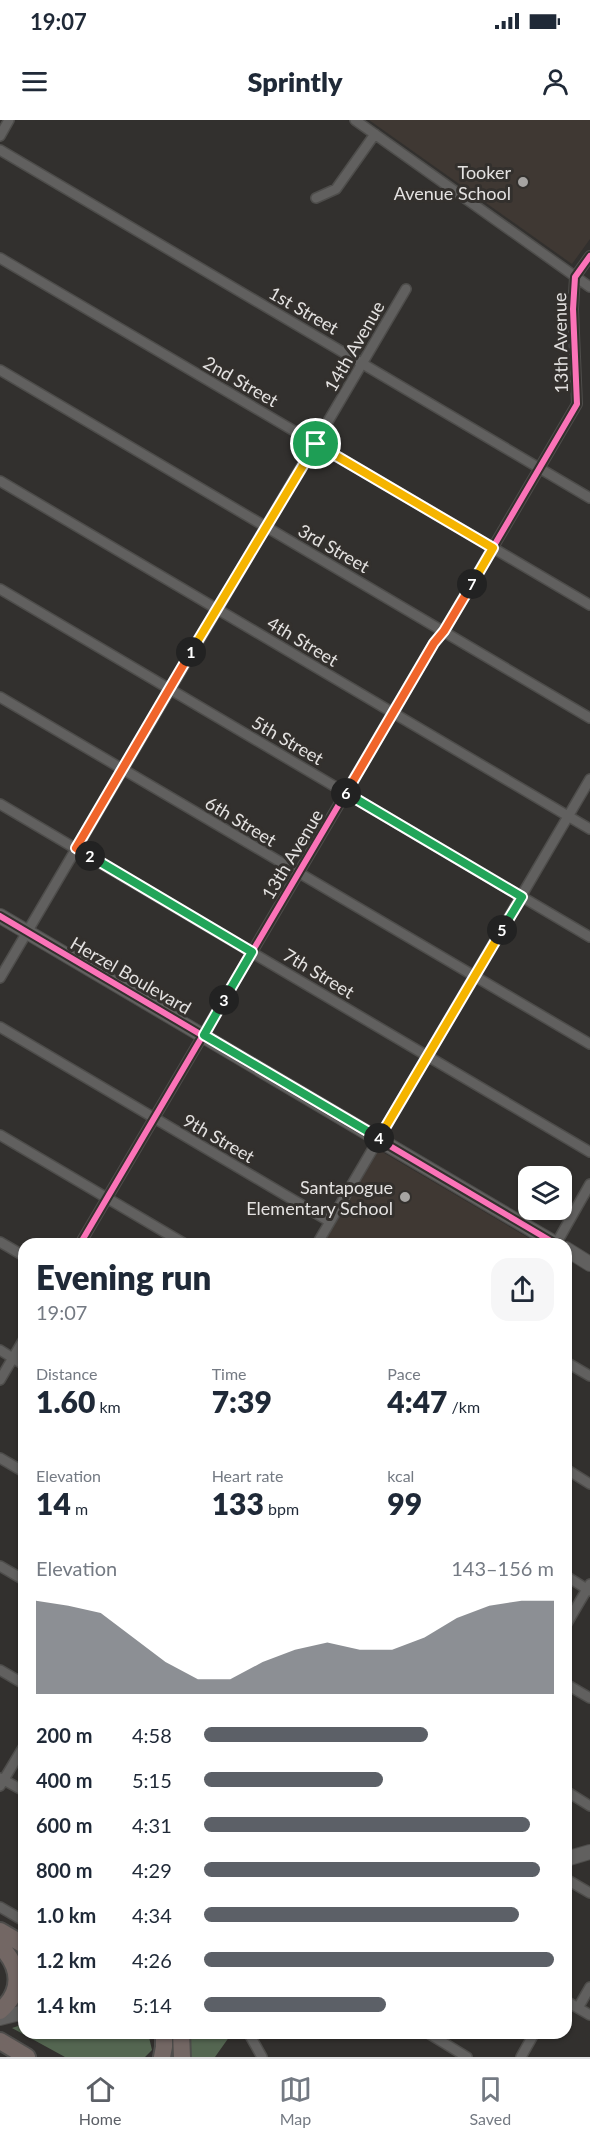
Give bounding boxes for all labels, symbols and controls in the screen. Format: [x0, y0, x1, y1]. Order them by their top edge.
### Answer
text: 19:07 [30, 8, 87, 35]
icon: menu [18, 65, 51, 98]
text: Sprintly [248, 65, 342, 98]
icon: person [539, 65, 572, 98]
place label: Tooker Avenue School [394, 161, 511, 204]
marker: Tooker Avenue School [516, 175, 530, 189]
street label: 1st Street [265, 281, 343, 339]
street label: 13th Avenue [548, 292, 572, 394]
street label: 14th Avenue [319, 297, 389, 395]
street label: 2nd Street [200, 351, 283, 411]
pin [290, 418, 341, 469]
icon: arrive [299, 427, 332, 460]
street label: 3rd Street [294, 519, 374, 577]
pin: 7 [457, 569, 487, 599]
text: 7 [467, 574, 477, 593]
street label: 4th Street [263, 611, 343, 671]
pin: 1 [176, 637, 206, 667]
text: 1 [186, 642, 196, 661]
street label: 5th Street [248, 711, 328, 770]
pin: 6 [331, 778, 361, 808]
text: 6 [341, 783, 351, 802]
street label: 6th Street [201, 791, 281, 851]
street label: 13th Avenue [257, 805, 327, 903]
pin: 2 [75, 841, 105, 871]
text: 2 [85, 846, 95, 865]
pin: 5 [487, 915, 517, 945]
text: 5 [497, 920, 507, 939]
street label: Herzel Boulevard [67, 932, 195, 1018]
street label: 7th Street [279, 943, 359, 1003]
pin: 3 [209, 985, 239, 1015]
text: 3 [219, 990, 229, 1009]
street label: 9th Street [179, 1109, 259, 1168]
pin: 4 [364, 1123, 394, 1153]
text: 4 [374, 1128, 384, 1147]
map controls [518, 1166, 572, 1220]
button: layers [518, 1166, 572, 1220]
place label: Santapogue Elementary School [246, 1176, 393, 1219]
marker: Santapogue Elementary School [398, 1190, 412, 1204]
text: Evening run [36, 1257, 211, 1297]
button: share [491, 1258, 554, 1321]
text: 19:07 [36, 1300, 87, 1324]
text: Distance [36, 1364, 97, 1383]
text: Time [212, 1364, 247, 1383]
text: Pace [387, 1364, 421, 1383]
text: 1.60 [36, 1383, 95, 1419]
text: 7:39 [212, 1383, 272, 1419]
text: 4:47 [387, 1383, 447, 1419]
text: km [95, 1397, 121, 1416]
text: /km [447, 1397, 480, 1416]
text: Elevation [36, 1466, 101, 1485]
text: Heart rate [212, 1466, 283, 1485]
text: kcal [387, 1466, 414, 1485]
text: 14 [36, 1485, 71, 1521]
text: 133 [212, 1485, 264, 1521]
text: 99 [387, 1485, 422, 1521]
text: m [71, 1499, 88, 1518]
text: bpm [264, 1499, 299, 1518]
text: Elevation [36, 1556, 117, 1580]
text: 143–156 m [451, 1556, 554, 1580]
text: 200 m [36, 1723, 92, 1747]
text: 4:58 [132, 1723, 172, 1747]
text: 400 m [36, 1768, 92, 1792]
text: 5:15 [132, 1768, 172, 1792]
text: 600 m [36, 1813, 92, 1837]
text: 4:31 [132, 1813, 172, 1837]
text: 800 m [36, 1858, 92, 1882]
text: 4:29 [132, 1858, 172, 1882]
text: 1.0 km [36, 1903, 96, 1927]
text: 4:34 [132, 1903, 172, 1927]
text: 1.2 km [36, 1948, 96, 1972]
text: 4:26 [132, 1948, 172, 1972]
text: 1.4 km [36, 1993, 96, 2017]
text: 5:14 [132, 1993, 172, 2017]
tab: Home [79, 2073, 121, 2128]
tab: Map [279, 2073, 312, 2128]
tab: Saved [469, 2073, 511, 2128]

